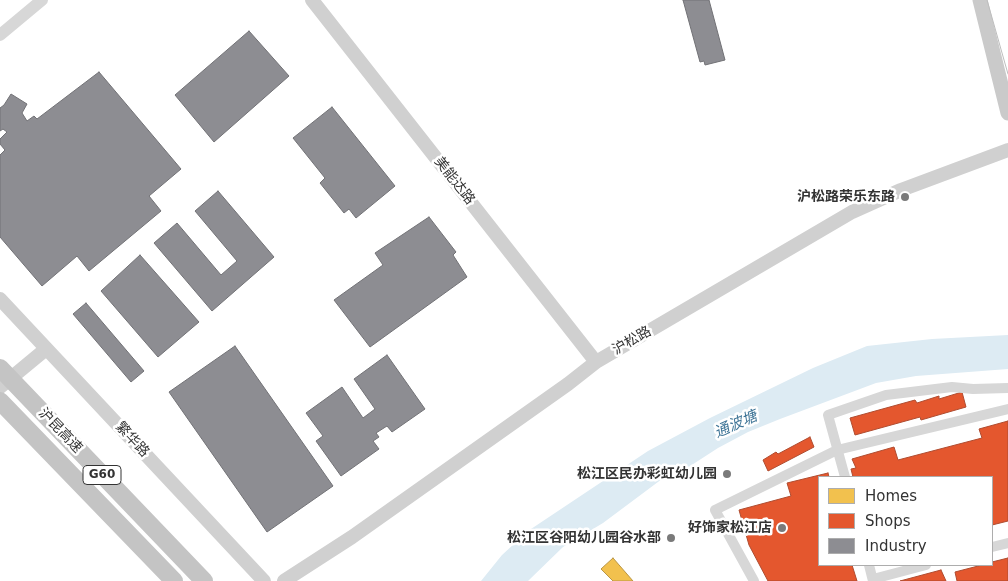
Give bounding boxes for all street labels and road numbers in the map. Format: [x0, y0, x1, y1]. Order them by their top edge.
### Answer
street label: 美能达路 [430, 154, 478, 208]
street label: 沪松路 [610, 323, 654, 359]
street label: 沪昆高速 [35, 405, 85, 457]
street label: 繁华路 [112, 419, 152, 461]
road number: G60 [83, 466, 121, 484]

